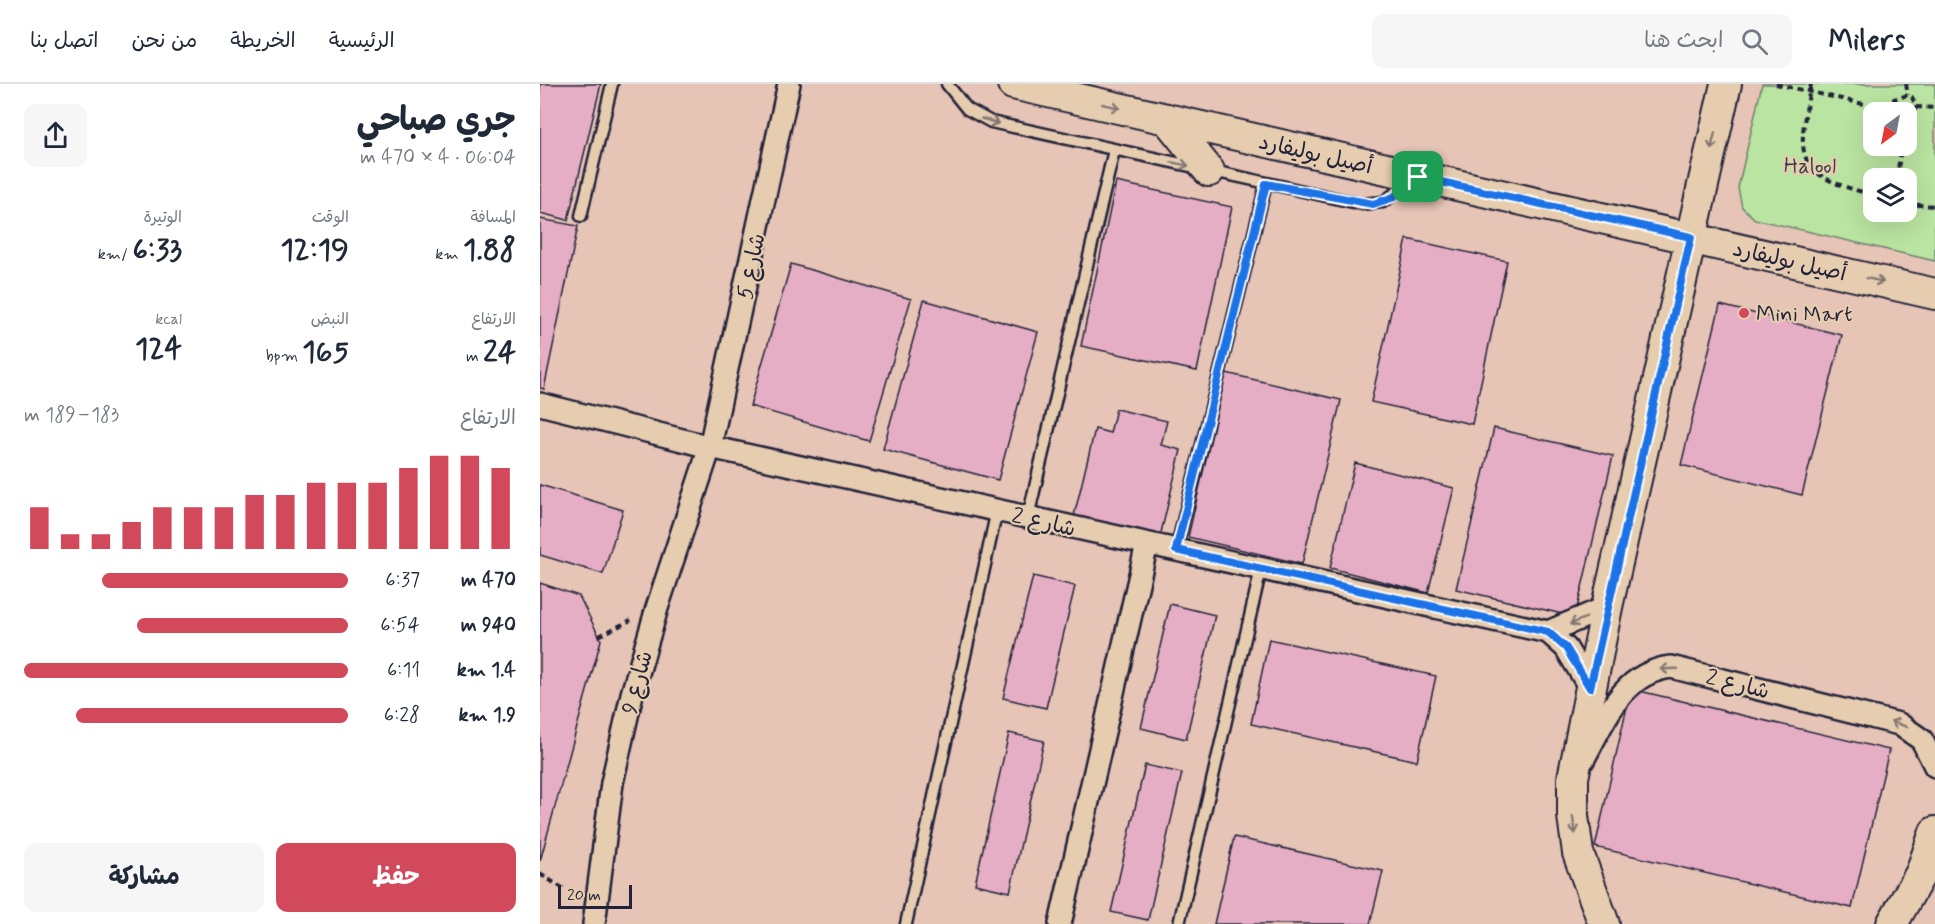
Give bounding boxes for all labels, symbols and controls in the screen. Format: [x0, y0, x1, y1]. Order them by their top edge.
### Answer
search box [1372, 14, 1792, 68]
text: Milers [1828, 23, 1905, 60]
icon: search [1738, 25, 1771, 58]
text: اتصل بنا [30, 27, 98, 55]
text: من نحن [131, 27, 197, 55]
text: الخريطة [230, 27, 296, 55]
text: الرئيسية [329, 27, 395, 55]
text: ابحث هنا [1644, 27, 1723, 55]
text: جري صباحي [356, 99, 516, 143]
one-way arrow [1101, 101, 1120, 112]
north arrow [1863, 102, 1917, 156]
map controls [1863, 102, 1917, 222]
button: share [24, 104, 87, 167]
one-way arrow [980, 116, 999, 127]
street label: أصيل بوليفارد [1256, 127, 1376, 182]
one-way arrow [1707, 131, 1718, 150]
text: 06:04 · 4 × 470 m [360, 144, 516, 171]
pin [1392, 151, 1443, 202]
park label: Halool [1784, 153, 1836, 181]
one-way arrow [1171, 159, 1190, 171]
icon: arrive [1401, 160, 1434, 193]
button: layers [1863, 168, 1917, 222]
text: الوتيرة [143, 207, 182, 228]
text: الوقت [312, 207, 349, 228]
text: المسافة [470, 207, 516, 228]
text: 6:33 [132, 231, 182, 270]
text: 12:19 [280, 231, 349, 270]
text: 1.88 [463, 231, 516, 270]
street label: شارع 5 [731, 231, 773, 302]
street label: أصيل بوليفارد [1730, 234, 1850, 289]
text: /km [98, 244, 132, 265]
text: km [435, 244, 463, 265]
one-way arrow [1865, 274, 1884, 286]
place label: Mini Mart [1756, 301, 1852, 329]
marker: Mini Mart [1737, 306, 1751, 320]
text: kcal [155, 309, 182, 330]
text: النبض [311, 309, 349, 330]
text: الارتفاع [471, 309, 516, 330]
text: 124 [135, 330, 182, 369]
text: 165 [302, 333, 349, 372]
text: 24 [483, 333, 516, 372]
text: bpm [266, 346, 302, 367]
text: m [466, 346, 483, 367]
text: 183–189 m [24, 402, 119, 429]
text: الارتفاع [460, 405, 516, 432]
street label: شارع 2 [1009, 502, 1078, 544]
text: 6:37 [385, 567, 420, 594]
text: 470 m [461, 567, 516, 594]
text: 6:54 [380, 612, 420, 639]
text: 940 m [461, 612, 516, 639]
one-way arrow [1569, 616, 1588, 627]
street label: شارع 9 [616, 648, 660, 717]
text: 6:11 [387, 657, 420, 684]
text: 1.4 km [457, 657, 516, 684]
one-way arrow [1659, 663, 1679, 674]
street label: شارع 2 [1703, 664, 1772, 706]
text: 6:28 [384, 702, 420, 729]
text: 1.9 km [458, 702, 516, 729]
one-way arrow [1890, 718, 1908, 729]
one-way arrow [1569, 814, 1580, 834]
button: مشاركة [24, 843, 264, 912]
button: حفظ [276, 843, 516, 912]
scale bar [558, 882, 632, 910]
text: 20 m [567, 885, 601, 906]

